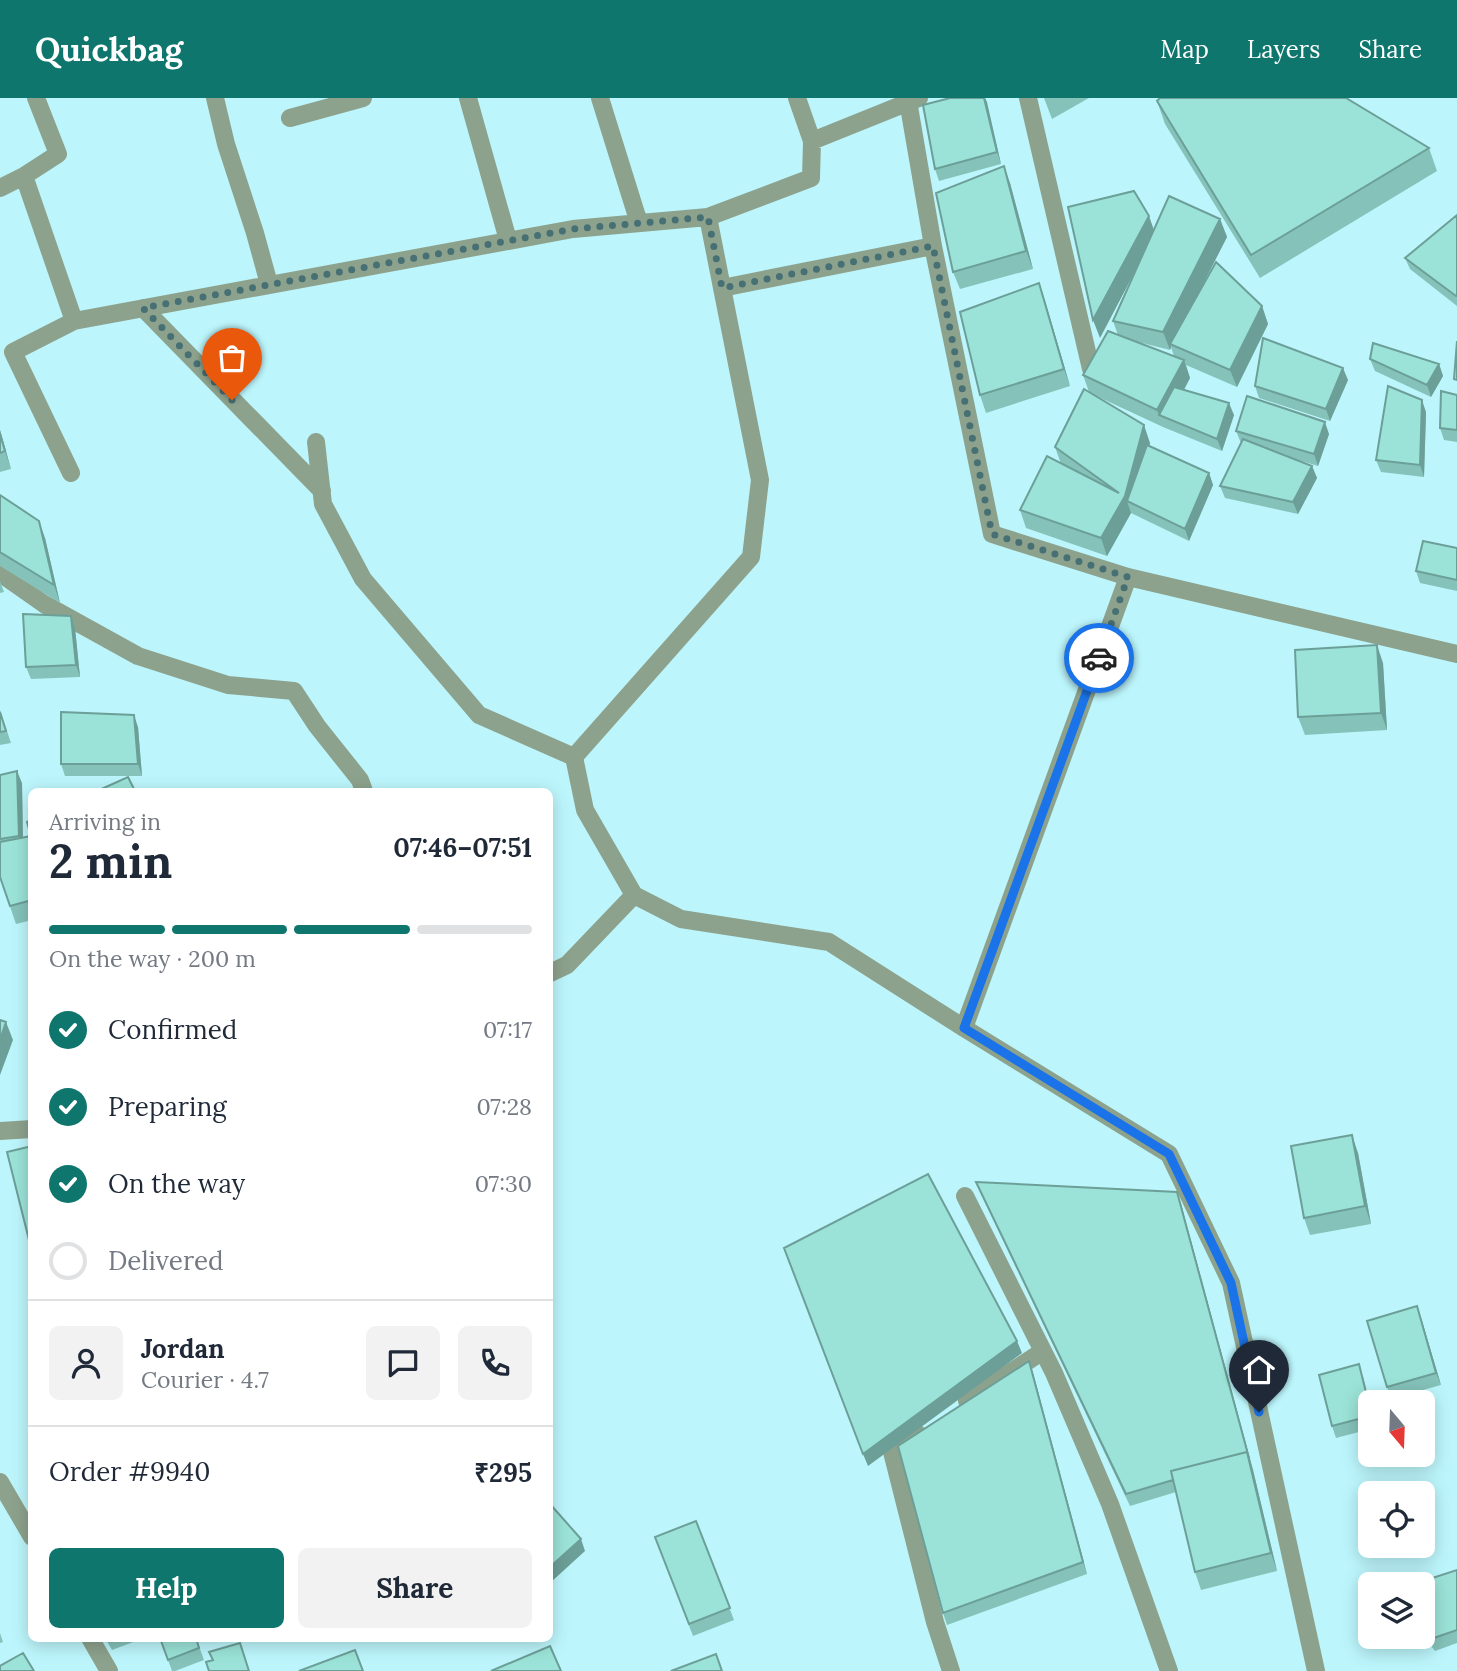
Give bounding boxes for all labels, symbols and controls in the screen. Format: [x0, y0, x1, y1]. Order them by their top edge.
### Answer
text: Quickbag [35, 28, 183, 70]
text: Map [1160, 34, 1209, 65]
text: Layers [1247, 34, 1320, 65]
text: Share [1358, 34, 1422, 65]
pin [202, 328, 262, 400]
icon: bag [213, 339, 251, 377]
courier [1064, 623, 1134, 693]
icon: car [1080, 639, 1118, 677]
text: Arriving in [49, 807, 161, 836]
text: 07:46–07:51 [393, 831, 532, 864]
text: 2 min [49, 832, 172, 891]
text: On the way · 200 m [49, 944, 256, 973]
icon: check [49, 1011, 87, 1049]
text: Confirmed [108, 1013, 237, 1046]
text: 07:17 [483, 1015, 532, 1044]
icon: check [49, 1088, 87, 1126]
text: Preparing [108, 1090, 227, 1123]
text: 07:28 [477, 1092, 532, 1121]
icon: check [49, 1165, 87, 1203]
text: On the way [108, 1167, 245, 1200]
text: 07:30 [475, 1169, 532, 1198]
text: Delivered [108, 1244, 224, 1277]
button: person [49, 1326, 123, 1400]
button: chat [366, 1326, 440, 1400]
button: phone [458, 1326, 532, 1400]
text: Jordan [141, 1332, 225, 1365]
pin [1229, 1340, 1289, 1412]
icon: home [1240, 1351, 1278, 1389]
text: Courier · 4.7 [141, 1365, 269, 1394]
north arrow [1358, 1390, 1435, 1466]
map controls [1358, 1390, 1435, 1649]
text: Order #9940 [49, 1455, 210, 1488]
text: ₹295 [474, 1456, 532, 1489]
button: locate [1358, 1481, 1435, 1558]
button: Help [49, 1548, 284, 1628]
button: Share [298, 1548, 532, 1628]
button: layers [1358, 1572, 1435, 1649]

